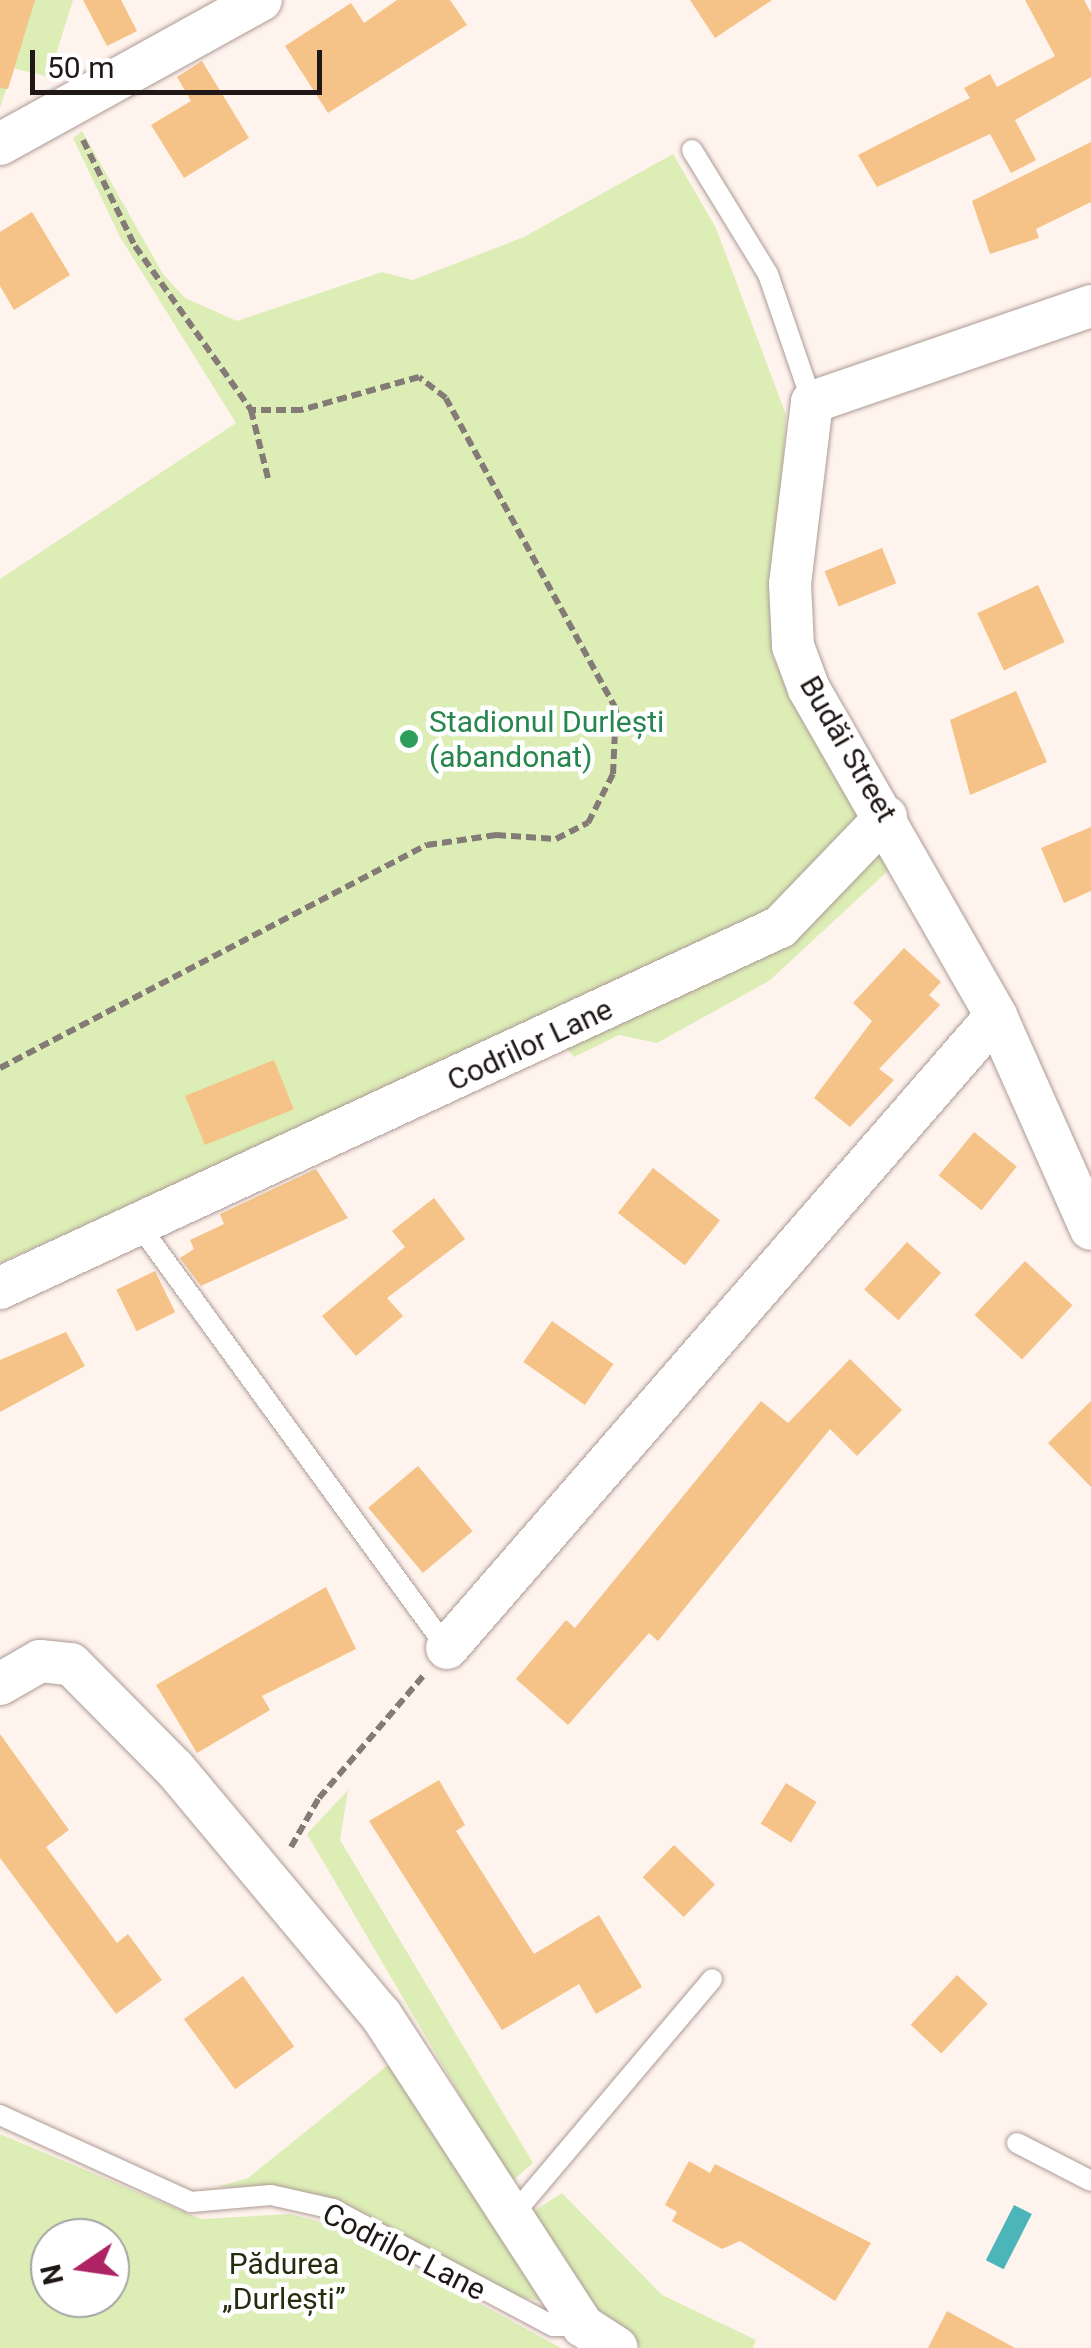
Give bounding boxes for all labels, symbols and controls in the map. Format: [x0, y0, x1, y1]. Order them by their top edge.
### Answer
scale bar [35, 30, 328, 92]
text: 50 m [47, 50, 114, 85]
street label: Budăi Street [792, 670, 904, 828]
place label: Stadionul Durlești (abandonat) [429, 704, 664, 774]
marker: Stadionul Durlești (abandonat) [398, 728, 420, 750]
street label: Codrilor Lane [442, 991, 618, 1099]
street label: Codrilor Lane [317, 2196, 491, 2308]
north arrow [30, 2218, 130, 2318]
park label: Pădurea „Durlești” [222, 2246, 346, 2316]
text: N [34, 2261, 71, 2288]

